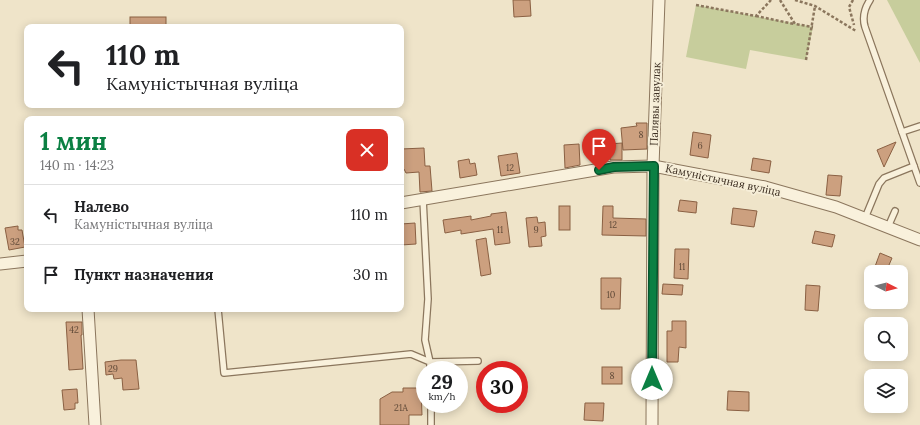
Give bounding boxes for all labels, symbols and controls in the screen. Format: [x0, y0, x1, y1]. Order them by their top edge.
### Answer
text: 110 m [106, 37, 180, 73]
icon: left [40, 40, 92, 92]
street label: Палявы завулак [647, 62, 663, 146]
text: Камуністычная вуліца [106, 72, 298, 95]
text: 1 мин [40, 126, 107, 157]
button: close [346, 129, 388, 171]
pin [582, 129, 616, 170]
house number: 8 [638, 129, 644, 140]
icon: arrive [588, 135, 610, 157]
house number: 6 [697, 140, 703, 151]
text: 140 m · 14:23 [40, 157, 114, 174]
street label: Камуністычная вуліца [664, 161, 782, 199]
house number: 12 [506, 162, 514, 173]
text: Налево [74, 197, 129, 216]
icon: left [40, 204, 62, 226]
text: 110 m [350, 205, 388, 224]
text: Камуністычная вуліца [74, 216, 213, 233]
house number: 12 [609, 219, 617, 230]
house number: 11 [497, 224, 503, 235]
house number: 9 [533, 224, 539, 235]
house number: 32 [10, 236, 20, 247]
house number: 11 [679, 261, 685, 272]
icon: arrive [40, 264, 62, 286]
text: Пункт назначения [74, 265, 214, 284]
text: 30 m [353, 265, 388, 284]
north arrow [864, 265, 908, 309]
map controls [864, 265, 908, 413]
house number: 10 [607, 289, 616, 300]
button: search [864, 317, 908, 361]
house number: 42 [69, 324, 79, 335]
position arrow [631, 358, 673, 400]
speed limit sign: 30 [476, 361, 528, 413]
house number: 29 [108, 363, 118, 374]
text: 29 [431, 369, 453, 394]
button: layers [864, 369, 908, 413]
house number: 8 [609, 370, 615, 381]
text: km/h [428, 390, 456, 403]
house number: 21А [394, 402, 408, 413]

